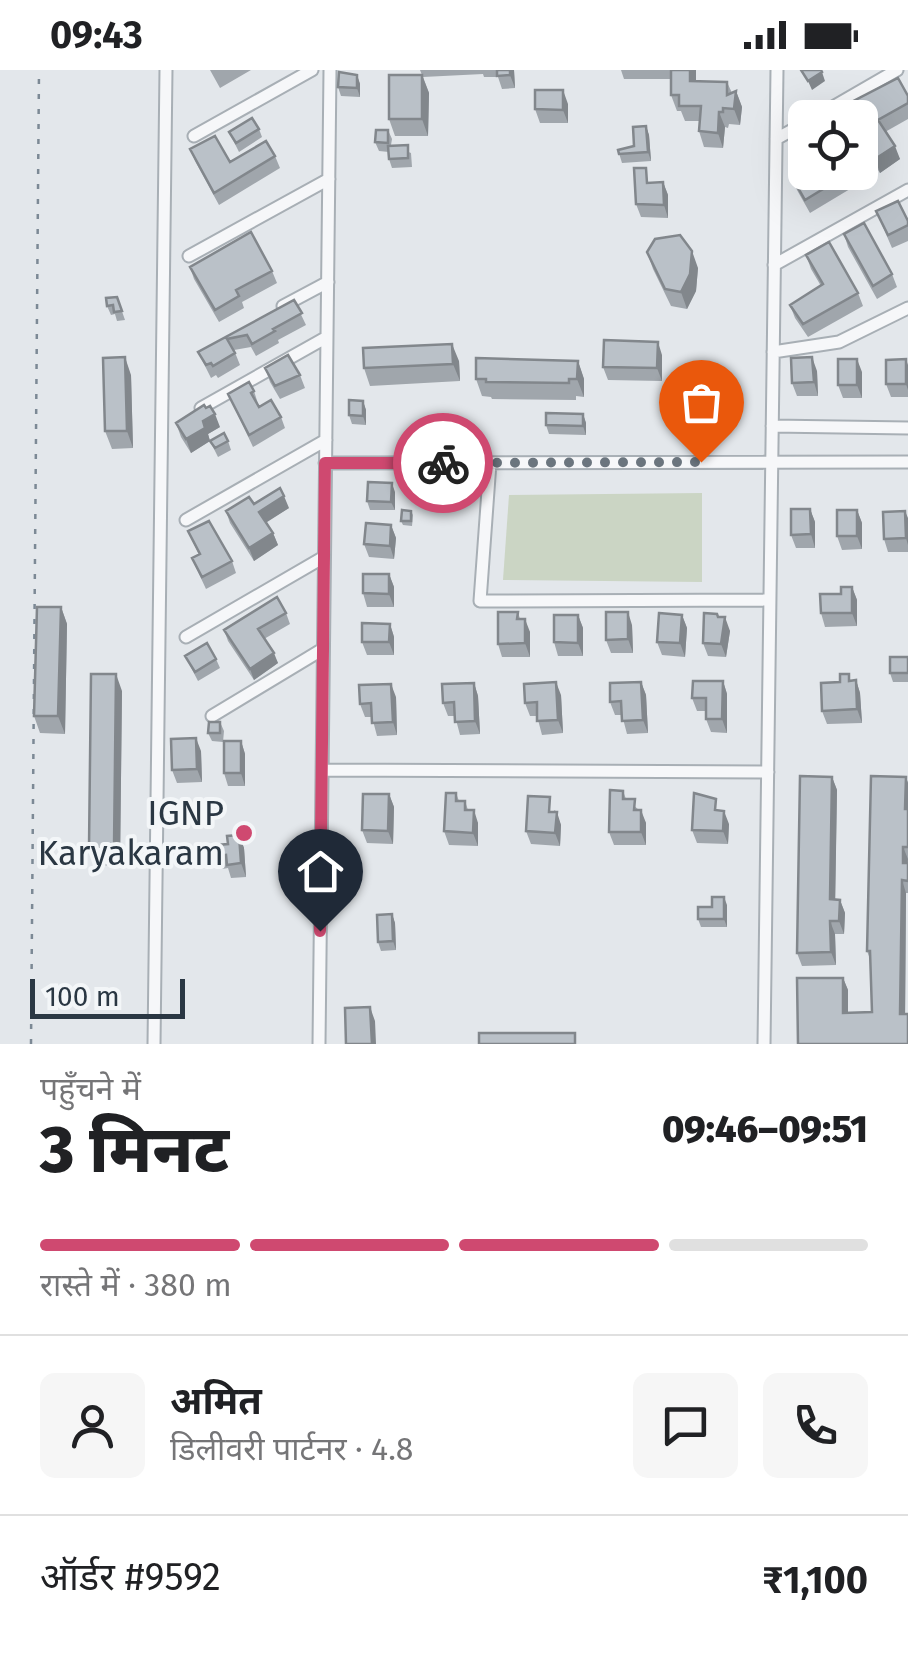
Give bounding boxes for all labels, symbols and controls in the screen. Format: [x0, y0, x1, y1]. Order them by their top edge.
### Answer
text: 09:43 [50, 12, 143, 58]
map controls [788, 100, 878, 190]
button: locate [788, 100, 878, 190]
pin [659, 360, 744, 463]
icon: bag [674, 375, 729, 430]
courier [393, 413, 493, 513]
icon: bike [416, 436, 471, 491]
place label: IGNP Karyakaram [38, 792, 224, 874]
marker: IGNP Karyakaram [233, 822, 255, 844]
pin [278, 829, 363, 932]
icon: home [293, 844, 348, 899]
scale bar [30, 974, 185, 1018]
text: 100 m [45, 980, 120, 1013]
text: पहुँचने में [40, 1070, 141, 1108]
text: 09:46–09:51 [662, 1106, 868, 1152]
text: 3 मिनट [40, 1111, 229, 1189]
text: रास्ते में · 380 m [40, 1266, 232, 1304]
button: person [40, 1373, 145, 1478]
button: chat [633, 1373, 738, 1478]
button: phone [763, 1373, 868, 1478]
text: अमित [170, 1378, 262, 1424]
text: डिलीवरी पार्टनर · 4.8 [170, 1430, 413, 1468]
text: ऑर्डर #9592 [40, 1554, 221, 1600]
text: ₹1,100 [762, 1557, 868, 1603]

